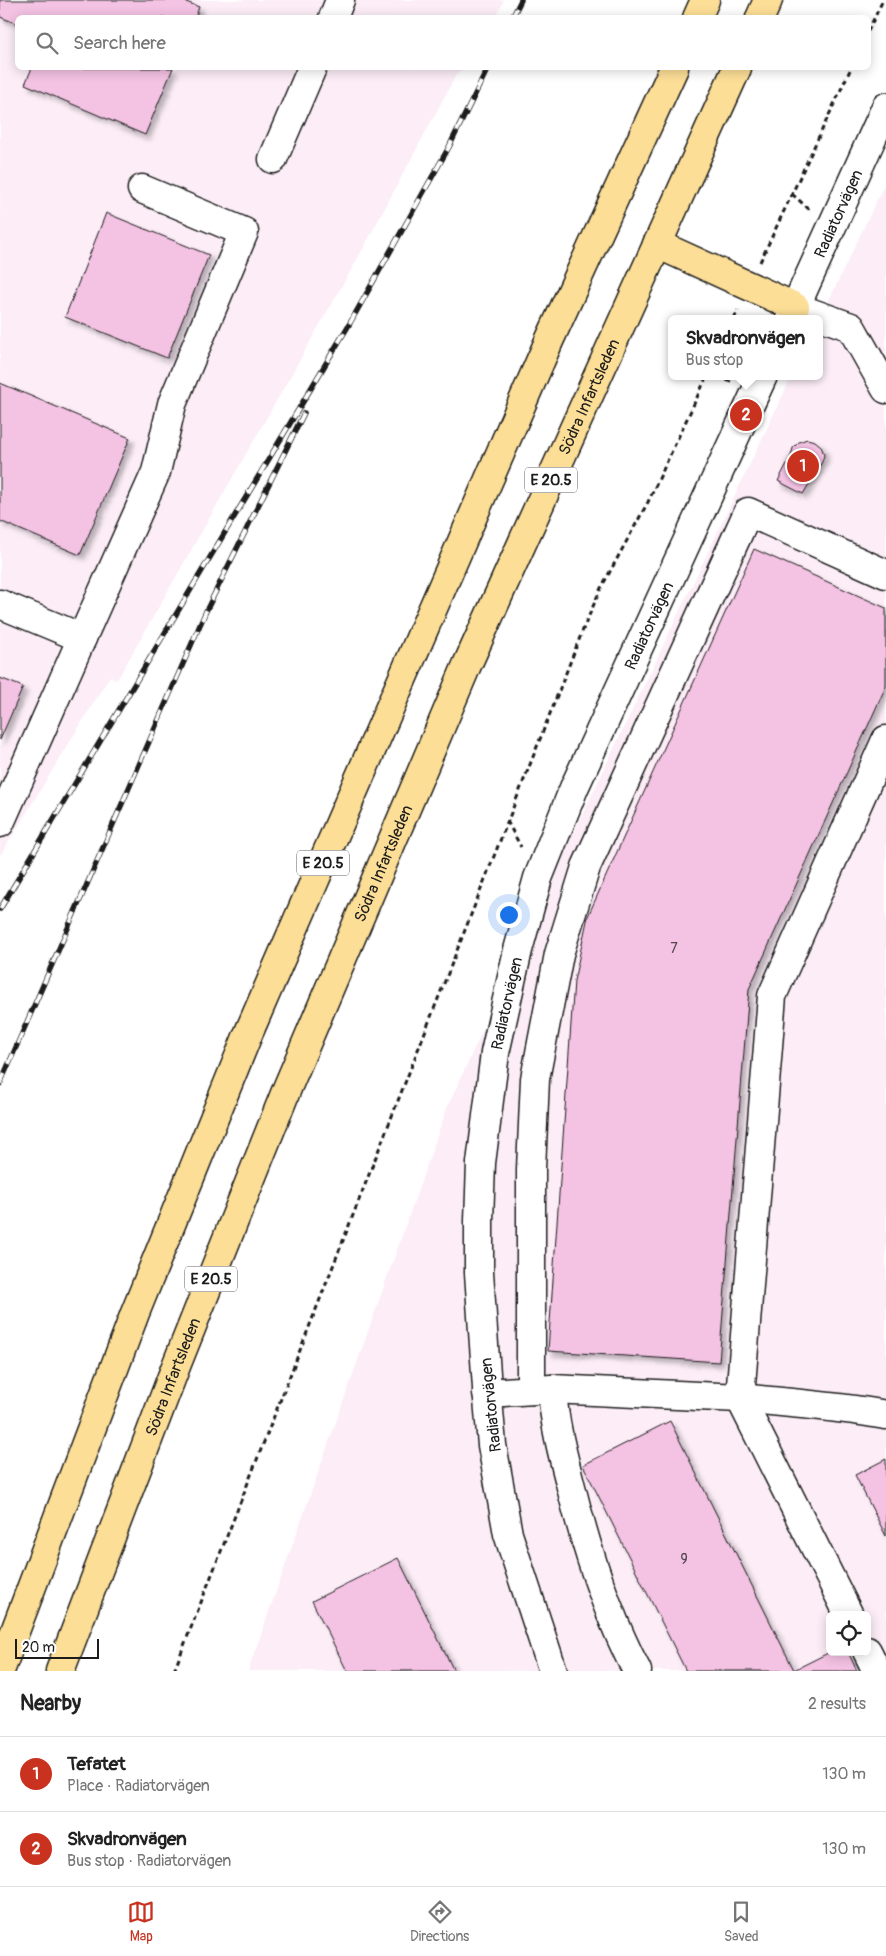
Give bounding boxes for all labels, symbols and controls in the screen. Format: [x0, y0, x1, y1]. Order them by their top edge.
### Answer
search box [15, 15, 871, 70]
icon: search [33, 29, 61, 57]
text: Search here [73, 31, 166, 55]
street label: Radiatorvägen [810, 166, 867, 261]
popup [668, 315, 823, 380]
text: Skvadronvägen [686, 326, 805, 350]
street label: Södra Infartsleden [554, 336, 624, 458]
text: Bus stop [686, 350, 743, 370]
pin: 2 [730, 396, 762, 434]
pin: 1 [787, 447, 819, 485]
road number: E 20.5 [525, 468, 577, 492]
street label: Radiatorvägen [621, 579, 678, 673]
street label: Södra Infartsleden [350, 802, 417, 925]
road number: E 20.5 [297, 850, 349, 876]
your location [496, 902, 522, 928]
house number: 7 [670, 940, 678, 957]
street label: Radiatorvägen [487, 955, 527, 1052]
road number: E 20.5 [185, 1266, 237, 1292]
street label: Södra Infartsleden [141, 1315, 205, 1439]
street label: Radiatorvägen [476, 1357, 506, 1453]
house number: 9 [680, 1551, 688, 1568]
map controls [826, 1611, 871, 1656]
button: locate [826, 1611, 871, 1656]
scale bar [15, 1636, 99, 1659]
text: 20 m [22, 1639, 55, 1656]
text: Nearby [20, 1690, 81, 1717]
text: 2 results [808, 1694, 866, 1714]
text: Tefatet [67, 1752, 126, 1776]
text: 1 [33, 1764, 39, 1784]
text: 130 m [822, 1764, 866, 1784]
text: Place · Radiatorvägen [67, 1776, 210, 1796]
text: Skvadronvägen [67, 1827, 187, 1851]
text: 2 [32, 1839, 40, 1859]
text: 130 m [822, 1839, 866, 1859]
text: Bus stop · Radiatorvägen [67, 1851, 231, 1871]
tab: Map [127, 1898, 155, 1945]
tab: Directions [410, 1898, 469, 1945]
tab: Saved [724, 1898, 759, 1945]

